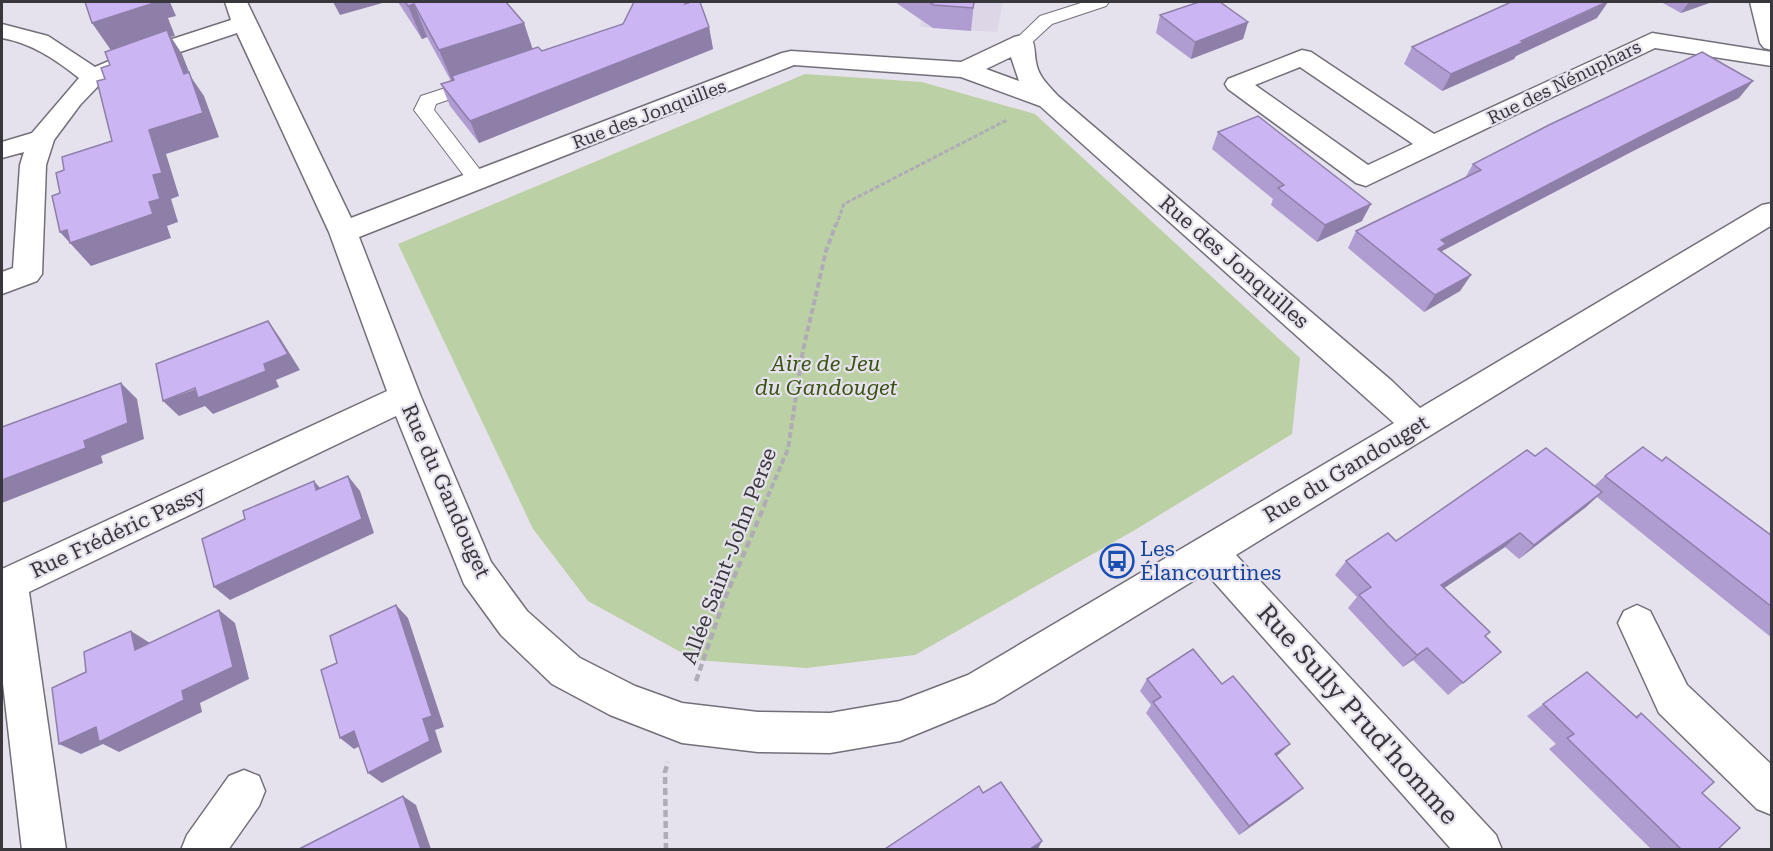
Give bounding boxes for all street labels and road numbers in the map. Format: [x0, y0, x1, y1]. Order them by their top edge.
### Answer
street label: Rue des Nénuphars [1484, 36, 1644, 128]
street label: Rue des Jonquilles [569, 75, 729, 153]
street label: Rue des Jonquilles [1154, 191, 1314, 333]
street label: Rue du Gandouget [397, 400, 495, 582]
street label: Rue du Gandouget [1259, 410, 1433, 528]
street label: Allée Saint-John Perse [677, 445, 781, 667]
street label: Rue Frédéric Passy [27, 481, 210, 583]
street label: Rue Sully Prud'homme [1251, 598, 1465, 830]

